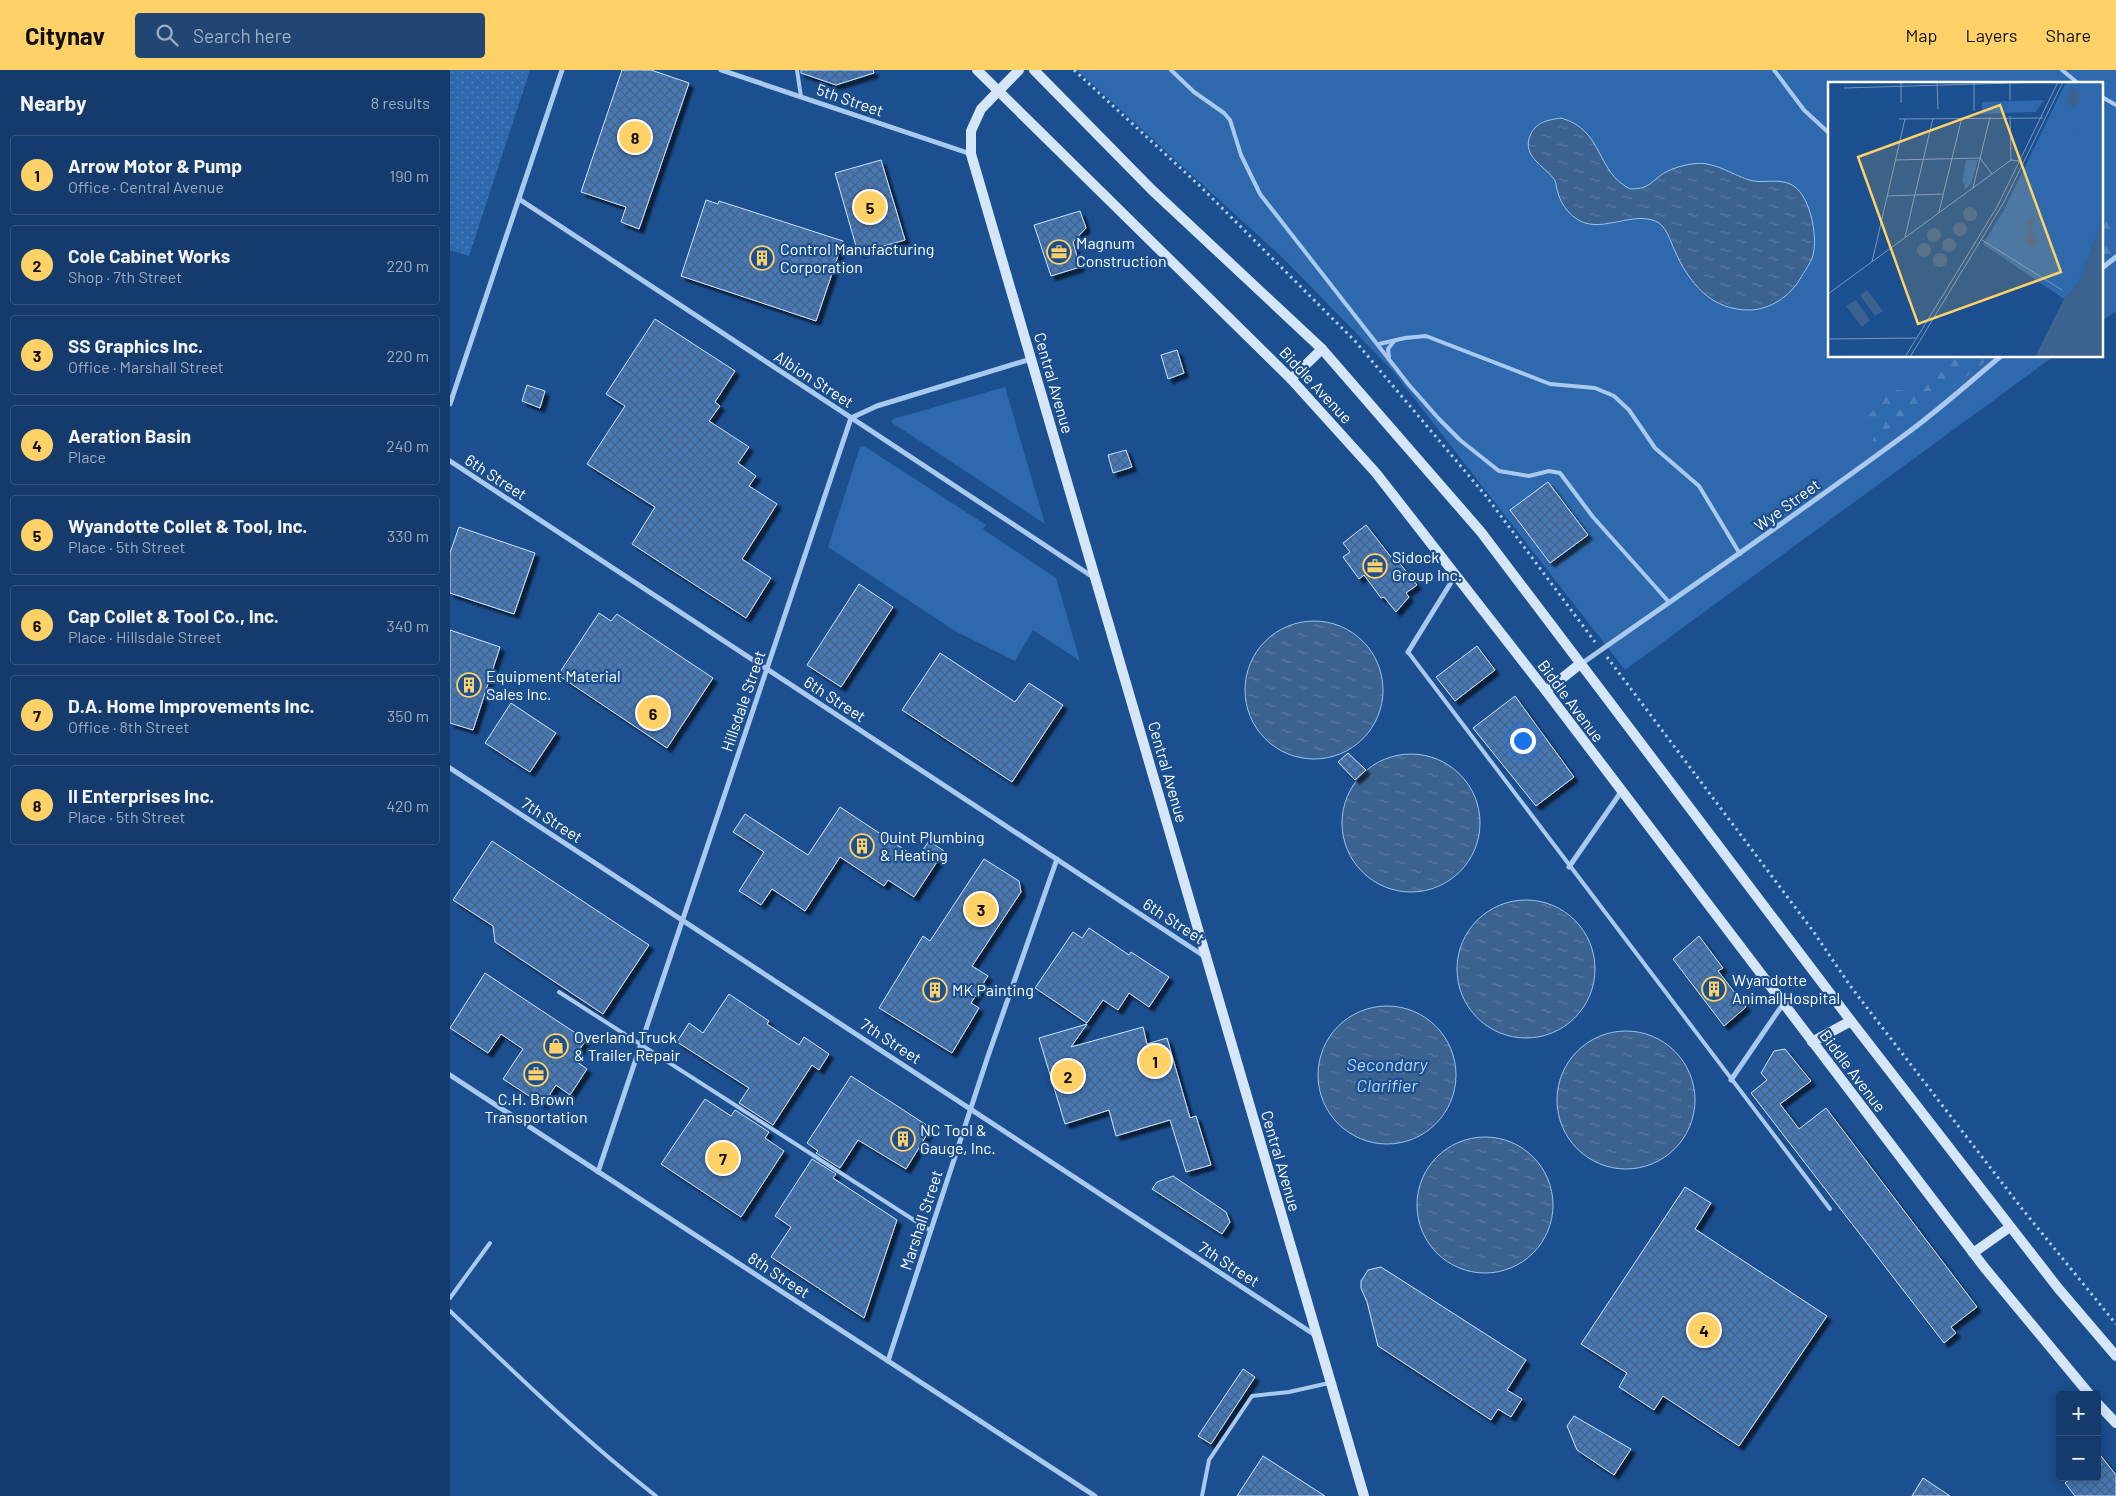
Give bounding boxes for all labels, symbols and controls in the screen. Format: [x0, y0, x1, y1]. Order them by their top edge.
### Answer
search box [135, 13, 485, 58]
text: Citynav [25, 21, 105, 50]
icon: search [153, 21, 181, 49]
text: Search here [193, 24, 292, 47]
text: Map [1905, 24, 1937, 46]
text: Layers [1965, 24, 2018, 46]
text: Share [2046, 24, 2091, 46]
street label: 5th Street [814, 79, 886, 120]
inset map [1828, 82, 2104, 358]
text: Nearby [20, 90, 86, 115]
text: 8 results [371, 93, 430, 112]
pin: 8 [619, 118, 651, 156]
text: Arrow Motor & Pump [68, 154, 242, 177]
text: 1 [34, 166, 40, 185]
text: 190 m [390, 166, 429, 185]
text: Office · Central Avenue [68, 177, 224, 196]
pin: 5 [854, 188, 886, 226]
place label: Magnum Construction [1076, 233, 1167, 270]
place label: Control Manufacturing Corporation [780, 239, 934, 276]
office icon: Magnum Construction [1046, 239, 1072, 265]
text: Cole Cabinet Works [68, 244, 230, 267]
building icon: Control Manufacturing Corporation [749, 245, 775, 271]
text: 2 [33, 256, 41, 275]
text: 220 m [386, 256, 429, 275]
text: Shop · 7th Street [68, 267, 182, 286]
street label: Central Avenue [1031, 330, 1078, 436]
text: SS Graphics Inc. [68, 334, 203, 357]
street label: Biddle Avenue [1276, 342, 1357, 427]
text: 3 [33, 346, 41, 365]
text: 220 m [386, 346, 429, 365]
street label: Albion Street [771, 346, 857, 411]
text: Office · Marshall Street [68, 357, 224, 376]
text: Aeration Basin [68, 424, 191, 447]
text: 4 [32, 436, 42, 455]
text: 240 m [386, 436, 429, 455]
text: Place [68, 447, 106, 466]
street label: 6th Street [462, 450, 531, 503]
street label: Wye Street [1750, 474, 1823, 535]
text: Wyandotte Collet & Tool, Inc. [68, 514, 307, 537]
text: 5 [33, 526, 41, 545]
text: 330 m [387, 526, 429, 545]
text: Place · 5th Street [68, 537, 185, 556]
place label: Sidock Group Inc. [1392, 547, 1462, 584]
office icon: Sidock Group Inc. [1362, 553, 1388, 579]
text: Cap Collet & Tool Co., Inc. [68, 604, 279, 627]
text: 6 [33, 616, 41, 635]
text: 340 m [386, 616, 429, 635]
text: Place · Hillsdale Street [68, 627, 222, 646]
street label: Hillsdale Street [716, 648, 769, 754]
street label: Biddle Avenue [1534, 656, 1608, 745]
place label: Equipment Material Sales Inc. [486, 666, 621, 703]
building icon: Equipment Material Sales Inc. [456, 672, 482, 698]
street label: 6th Street [801, 672, 870, 725]
text: D.A. Home Improvements Inc. [68, 694, 315, 717]
pin: 6 [637, 694, 669, 732]
text: 7 [33, 706, 41, 725]
text: 350 m [387, 706, 429, 725]
text: Office · 8th Street [68, 717, 189, 736]
street label: Central Avenue [1145, 719, 1192, 825]
your location [1510, 728, 1536, 754]
text: II Enterprises Inc. [68, 784, 214, 807]
street label: 7th Street [518, 793, 586, 846]
text: 8 [33, 796, 41, 815]
text: 420 m [386, 796, 429, 815]
text: Place · 5th Street [68, 807, 185, 826]
place label: Quint Plumbing & Heating [880, 827, 984, 864]
building icon: Quint Plumbing & Heating [849, 833, 875, 859]
pin: 3 [965, 890, 997, 928]
street label: 6th Street [1140, 894, 1209, 947]
place label: Wyandotte Animal Hospital [1732, 970, 1840, 1007]
building icon: Wyandotte Animal Hospital [1701, 976, 1727, 1002]
building icon: MK Painting [922, 977, 948, 1003]
place label: MK Painting [952, 980, 1034, 999]
street label: 7th Street [857, 1014, 925, 1067]
street label: Biddle Avenue [1816, 1026, 1890, 1115]
place label: Overland Truck & Trailer Repair [574, 1027, 681, 1064]
shop icon: Overland Truck & Trailer Repair [543, 1033, 569, 1059]
pin: 1 [1139, 1042, 1171, 1080]
water label: Secondary Clarifier [1346, 1053, 1429, 1096]
pin: 2 [1052, 1057, 1084, 1095]
office icon: C.H. Brown Transportation [523, 1061, 549, 1087]
place label: C.H. Brown Transportation [484, 1089, 588, 1126]
street label: Central Avenue [1258, 1108, 1305, 1214]
place label: NC Tool & Gauge, Inc. [920, 1120, 996, 1157]
building icon: NC Tool & Gauge, Inc. [890, 1126, 916, 1152]
pin: 7 [707, 1139, 739, 1177]
street label: Marshall Street [895, 1167, 946, 1272]
street label: 7th Street [1195, 1237, 1263, 1290]
street label: 8th Street [745, 1248, 814, 1302]
pin: 4 [1688, 1311, 1720, 1349]
map controls [2056, 1391, 2101, 1481]
button: + [2056, 1391, 2101, 1436]
button: − [2056, 1436, 2101, 1481]

